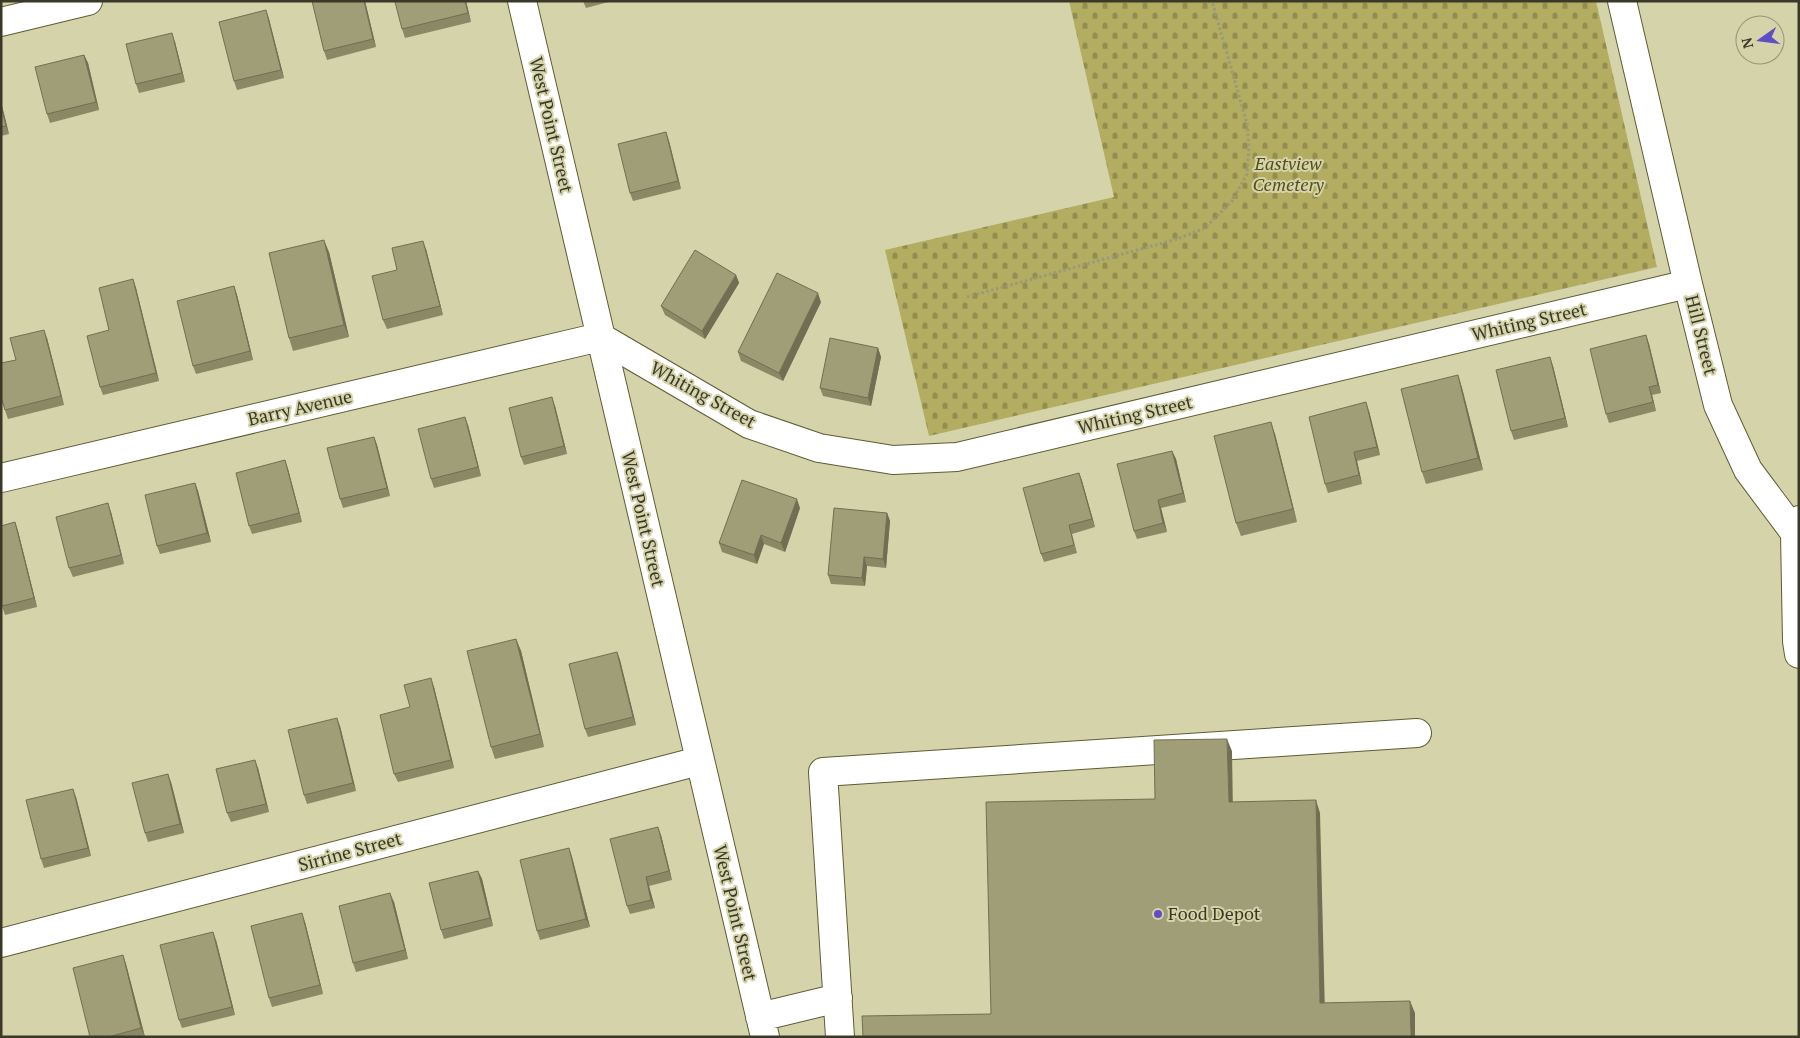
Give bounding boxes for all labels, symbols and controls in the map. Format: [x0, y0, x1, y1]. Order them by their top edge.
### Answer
north arrow [1735, 15, 1785, 65]
text: N [1736, 35, 1757, 51]
street label: West Point Street [525, 54, 579, 195]
park label: Eastview Cemetery [1252, 151, 1324, 196]
street label: Hill Street [1680, 292, 1724, 378]
street label: Whiting Street [1469, 296, 1589, 346]
street label: Whiting Street [646, 355, 761, 433]
street label: Barry Avenue [245, 383, 354, 431]
street label: Whiting Street [1075, 389, 1195, 439]
street label: West Point Street [617, 448, 671, 589]
street label: Sirrine Street [295, 826, 405, 876]
street label: West Point Street [709, 842, 763, 983]
place label: Food Depot [1168, 901, 1261, 925]
marker: Food Depot [1152, 908, 1164, 920]

